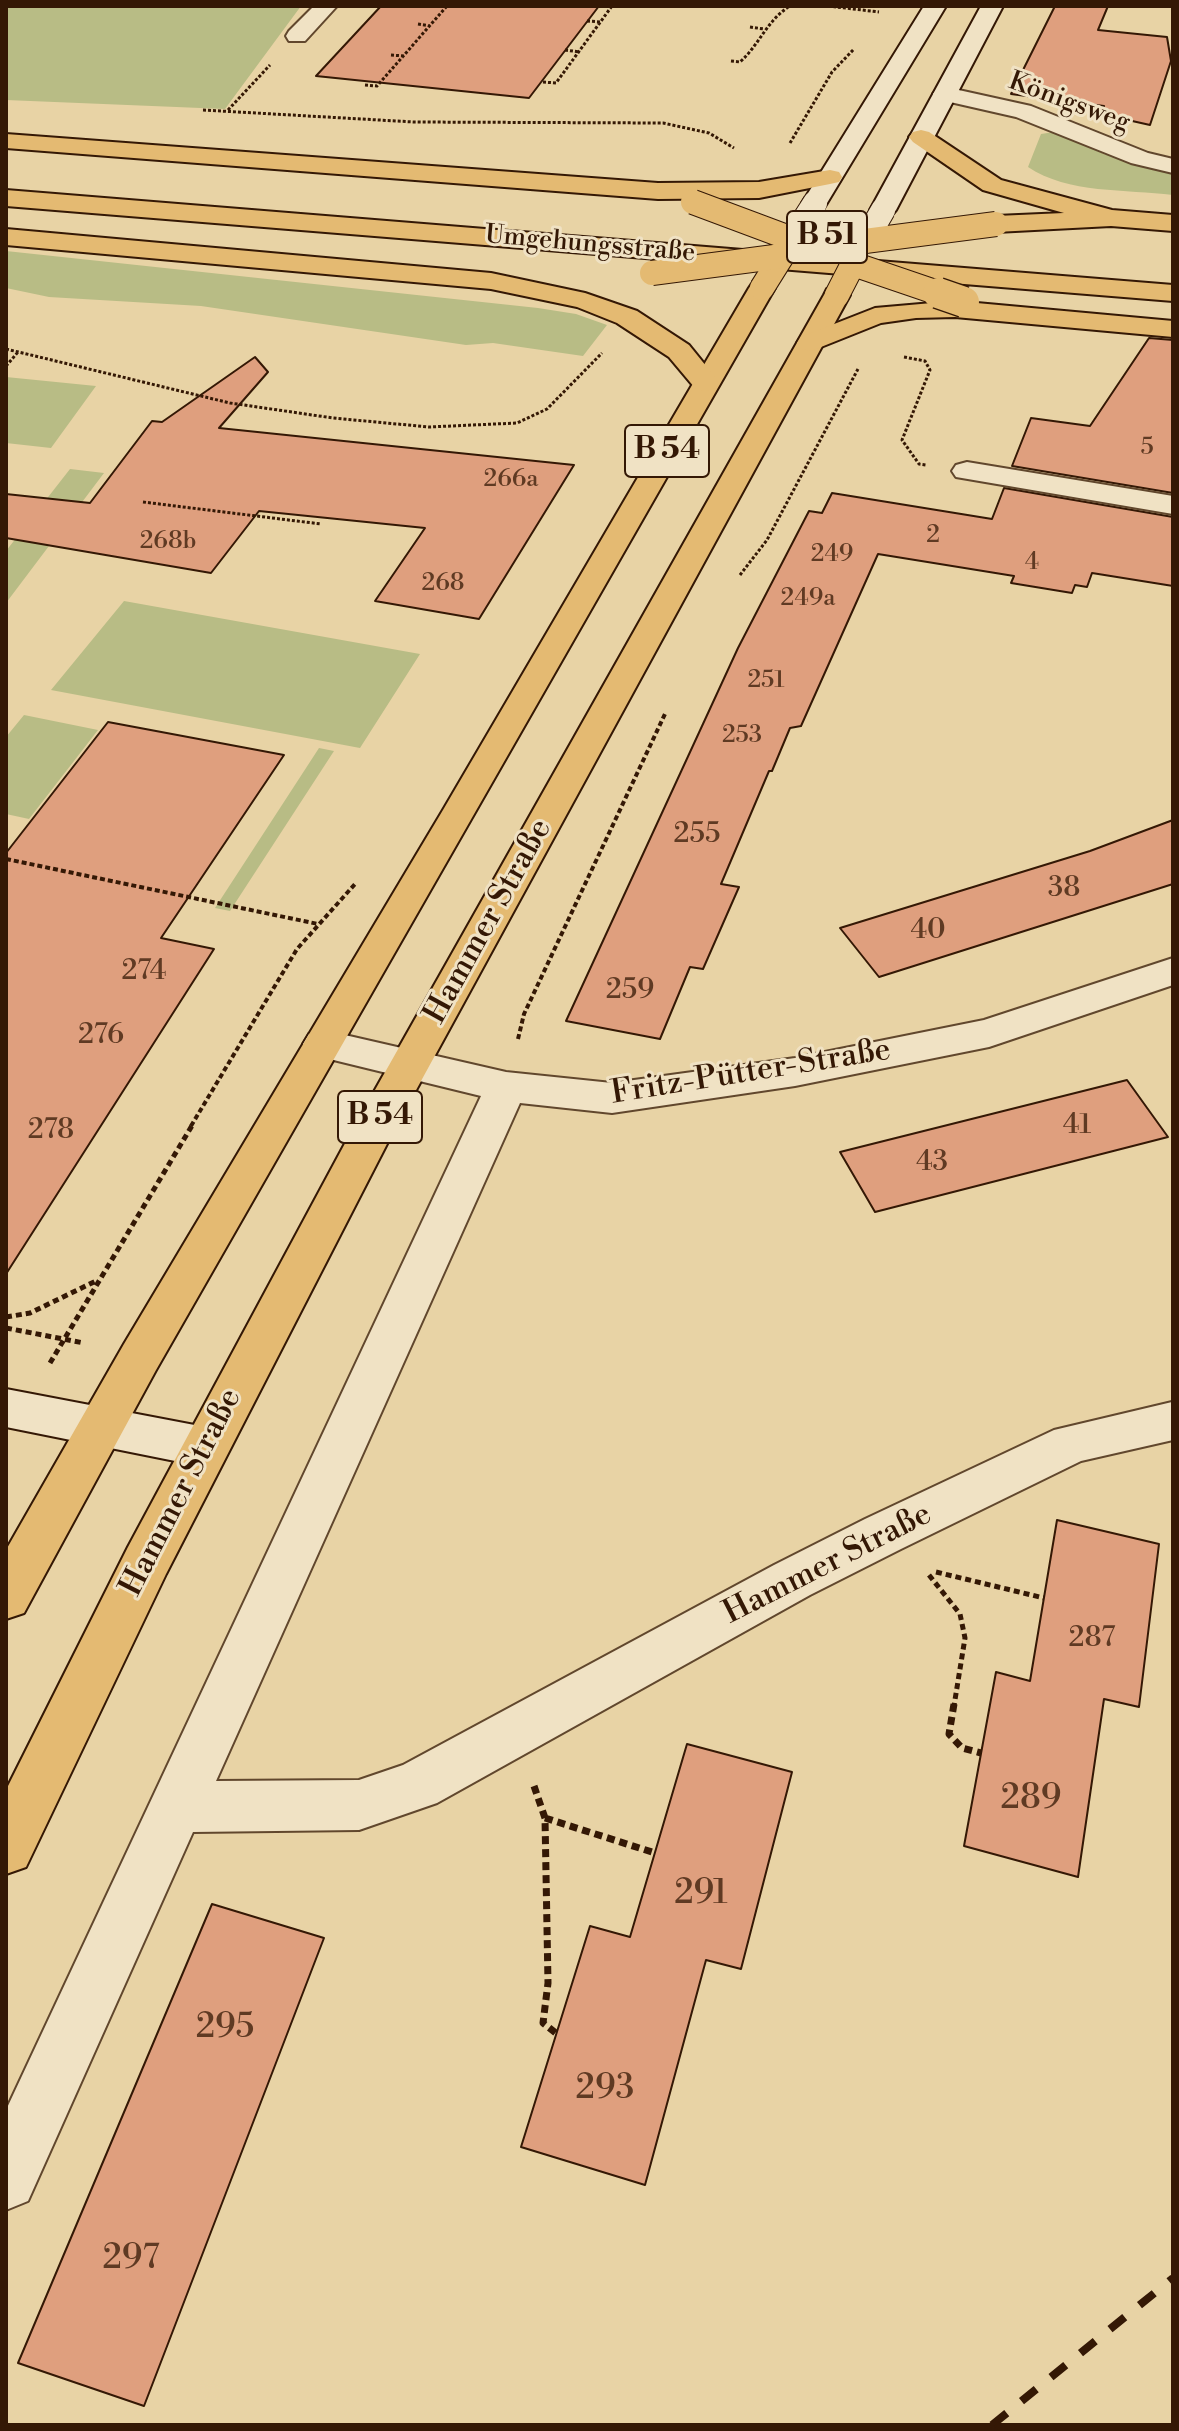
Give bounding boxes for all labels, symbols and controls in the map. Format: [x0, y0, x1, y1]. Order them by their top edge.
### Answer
street label: Königsweg [1004, 67, 1134, 139]
road number: B 51 [787, 211, 867, 263]
street label: Umgehungsstraße [484, 220, 696, 270]
road number: B 54 [625, 425, 709, 477]
house number: 5 [1140, 434, 1154, 462]
house number: 266a [484, 466, 538, 494]
house number: 2 [926, 522, 940, 550]
house number: 268b [140, 528, 196, 556]
house number: 249 [811, 541, 853, 569]
house number: 4 [1025, 549, 1039, 577]
house number: 268 [422, 570, 464, 598]
house number: 249a [781, 585, 835, 613]
house number: 251 [747, 667, 785, 695]
house number: 253 [722, 722, 762, 750]
street label: Hammer Straße [417, 813, 561, 1031]
house number: 255 [674, 818, 720, 852]
house number: 38 [1048, 872, 1080, 906]
house number: 40 [910, 914, 946, 948]
house number: 274 [121, 955, 167, 989]
house number: 259 [606, 974, 654, 1008]
house number: 276 [78, 1019, 124, 1053]
street label: Fritz-Pütter-Straße [608, 1032, 894, 1114]
road number: B 54 [338, 1091, 422, 1143]
house number: 41 [1063, 1109, 1091, 1143]
house number: 278 [28, 1114, 74, 1148]
house number: 43 [916, 1146, 948, 1180]
street label: Hammer Straße [113, 1383, 251, 1603]
street label: Hammer Straße [718, 1496, 938, 1634]
house number: 287 [1069, 1622, 1115, 1656]
house number: 289 [1001, 1780, 1061, 1820]
house number: 291 [674, 1875, 728, 1915]
house number: 295 [196, 2009, 254, 2049]
house number: 293 [576, 2070, 634, 2110]
house number: 297 [102, 2240, 160, 2280]

